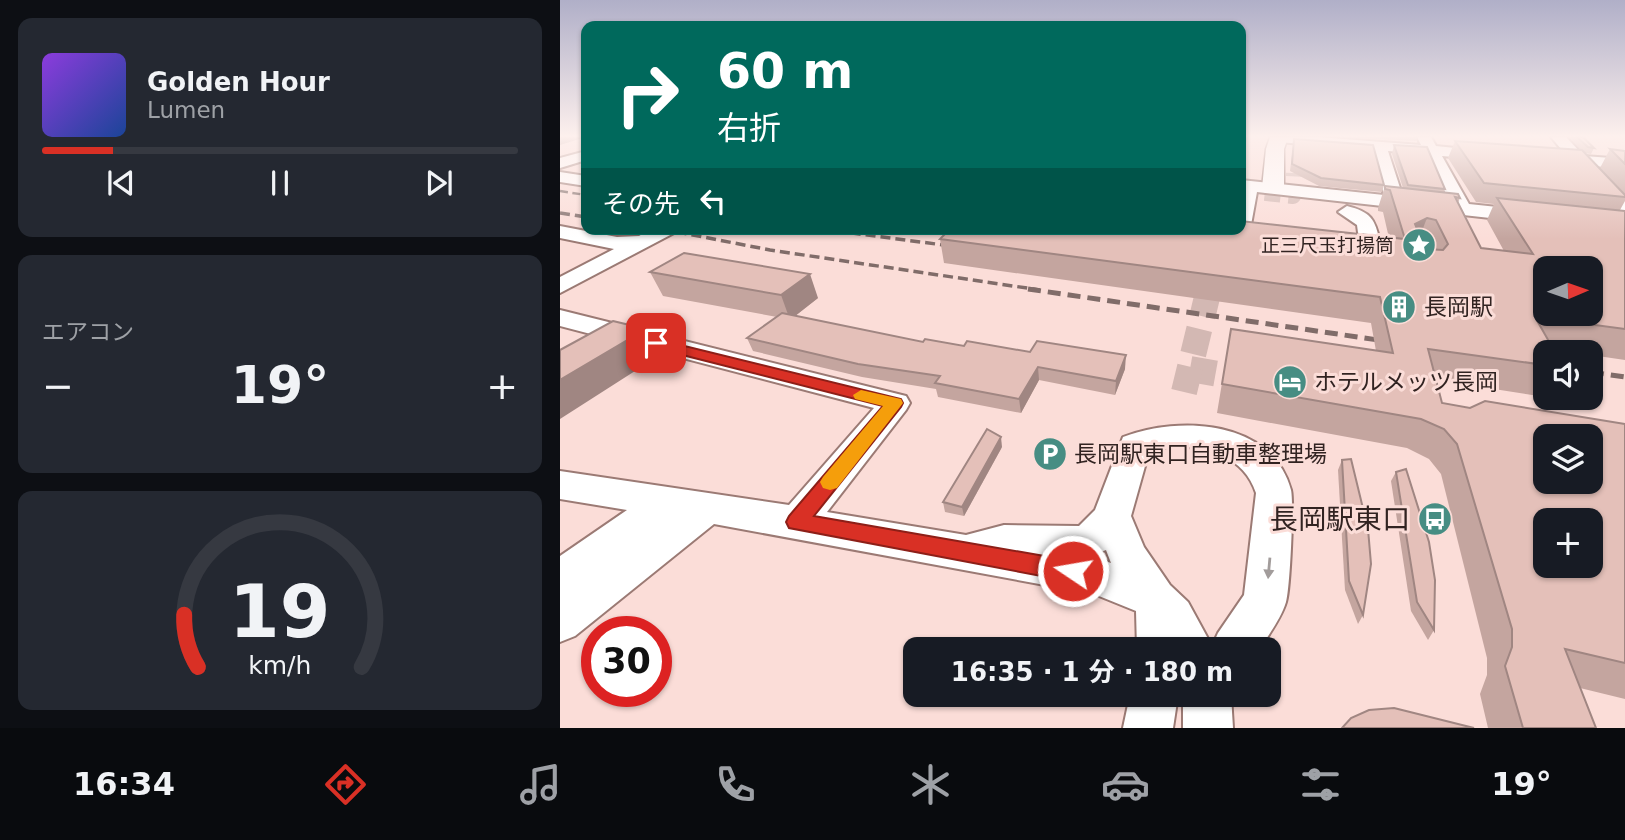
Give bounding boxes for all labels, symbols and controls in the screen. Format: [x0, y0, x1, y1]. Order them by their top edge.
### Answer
text: 60 m [717, 43, 853, 100]
icon: right [602, 49, 693, 140]
text: Golden Hour [147, 67, 330, 97]
text: Lumen [147, 97, 225, 123]
text: 右折 [717, 109, 781, 147]
icon: previous [102, 164, 140, 202]
icon: pause [261, 164, 299, 202]
icon: next [420, 164, 458, 202]
icon: left [694, 182, 732, 220]
text: その先 [602, 189, 680, 219]
place icon: 正三尺玉打揚筒 [1400, 226, 1438, 264]
place label: 正三尺玉打揚筒 [1261, 234, 1394, 256]
north arrow [1533, 256, 1603, 326]
map controls [1533, 256, 1603, 578]
building icon: 長岡駅 [1380, 288, 1418, 326]
place label: 長岡駅 [1424, 294, 1493, 320]
pin [626, 313, 686, 373]
text: エアコン [42, 319, 134, 345]
icon: arrive [637, 324, 675, 362]
button: sound [1533, 340, 1603, 410]
text: 19° [231, 355, 329, 415]
hotel icon: ホテルメッツ長岡 [1271, 363, 1309, 401]
text: − [42, 364, 74, 408]
text: + [486, 364, 518, 408]
place label: ホテルメッツ長岡 [1314, 369, 1498, 395]
button: layers [1533, 424, 1603, 494]
parking icon: 長岡駅東口自動車整理場 [1031, 435, 1069, 473]
place label: 長岡駅東口自動車整理場 [1074, 441, 1327, 467]
bus stop icon: 長岡駅東口 [1416, 500, 1454, 538]
place label: 長岡駅東口 [1270, 503, 1410, 536]
button: + [1533, 508, 1603, 578]
position arrow [1036, 534, 1110, 608]
one-way arrow [1263, 557, 1274, 579]
text: 19 [229, 569, 331, 654]
speed limit sign: 30 [581, 616, 672, 707]
text: km/h [248, 650, 312, 679]
text: 16:35 · 1 分 · 180 m [951, 657, 1233, 687]
icon: directions [321, 760, 370, 809]
icon: music [516, 760, 565, 809]
icon: phone [711, 760, 760, 809]
icon: climate [906, 760, 955, 809]
icon: car [1101, 760, 1150, 809]
icon: filters [1296, 760, 1345, 809]
text: 16:34 [73, 765, 175, 803]
text: 19° [1491, 765, 1552, 803]

